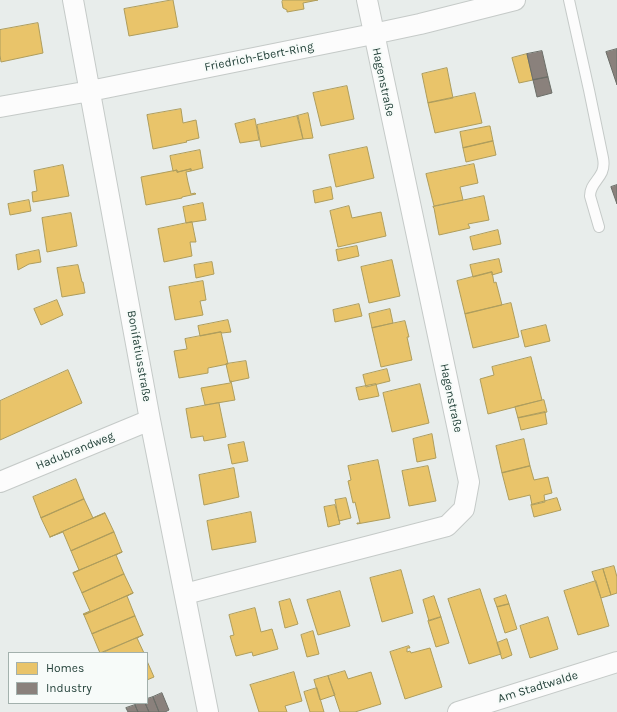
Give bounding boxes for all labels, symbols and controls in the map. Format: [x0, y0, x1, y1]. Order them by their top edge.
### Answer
street label: Friedrich-Ebert-Ring [203, 39, 315, 75]
street label: Hagenstraße [369, 46, 397, 118]
street label: Bonifatiusstraße [124, 309, 154, 403]
street label: Hagenstraße [437, 362, 465, 434]
street label: Hadubrandweg [34, 429, 116, 473]
legend [8, 652, 148, 704]
text: Homes [46, 661, 84, 675]
street label: Am Stadtwalde [496, 668, 580, 706]
text: Industry [46, 681, 92, 695]

